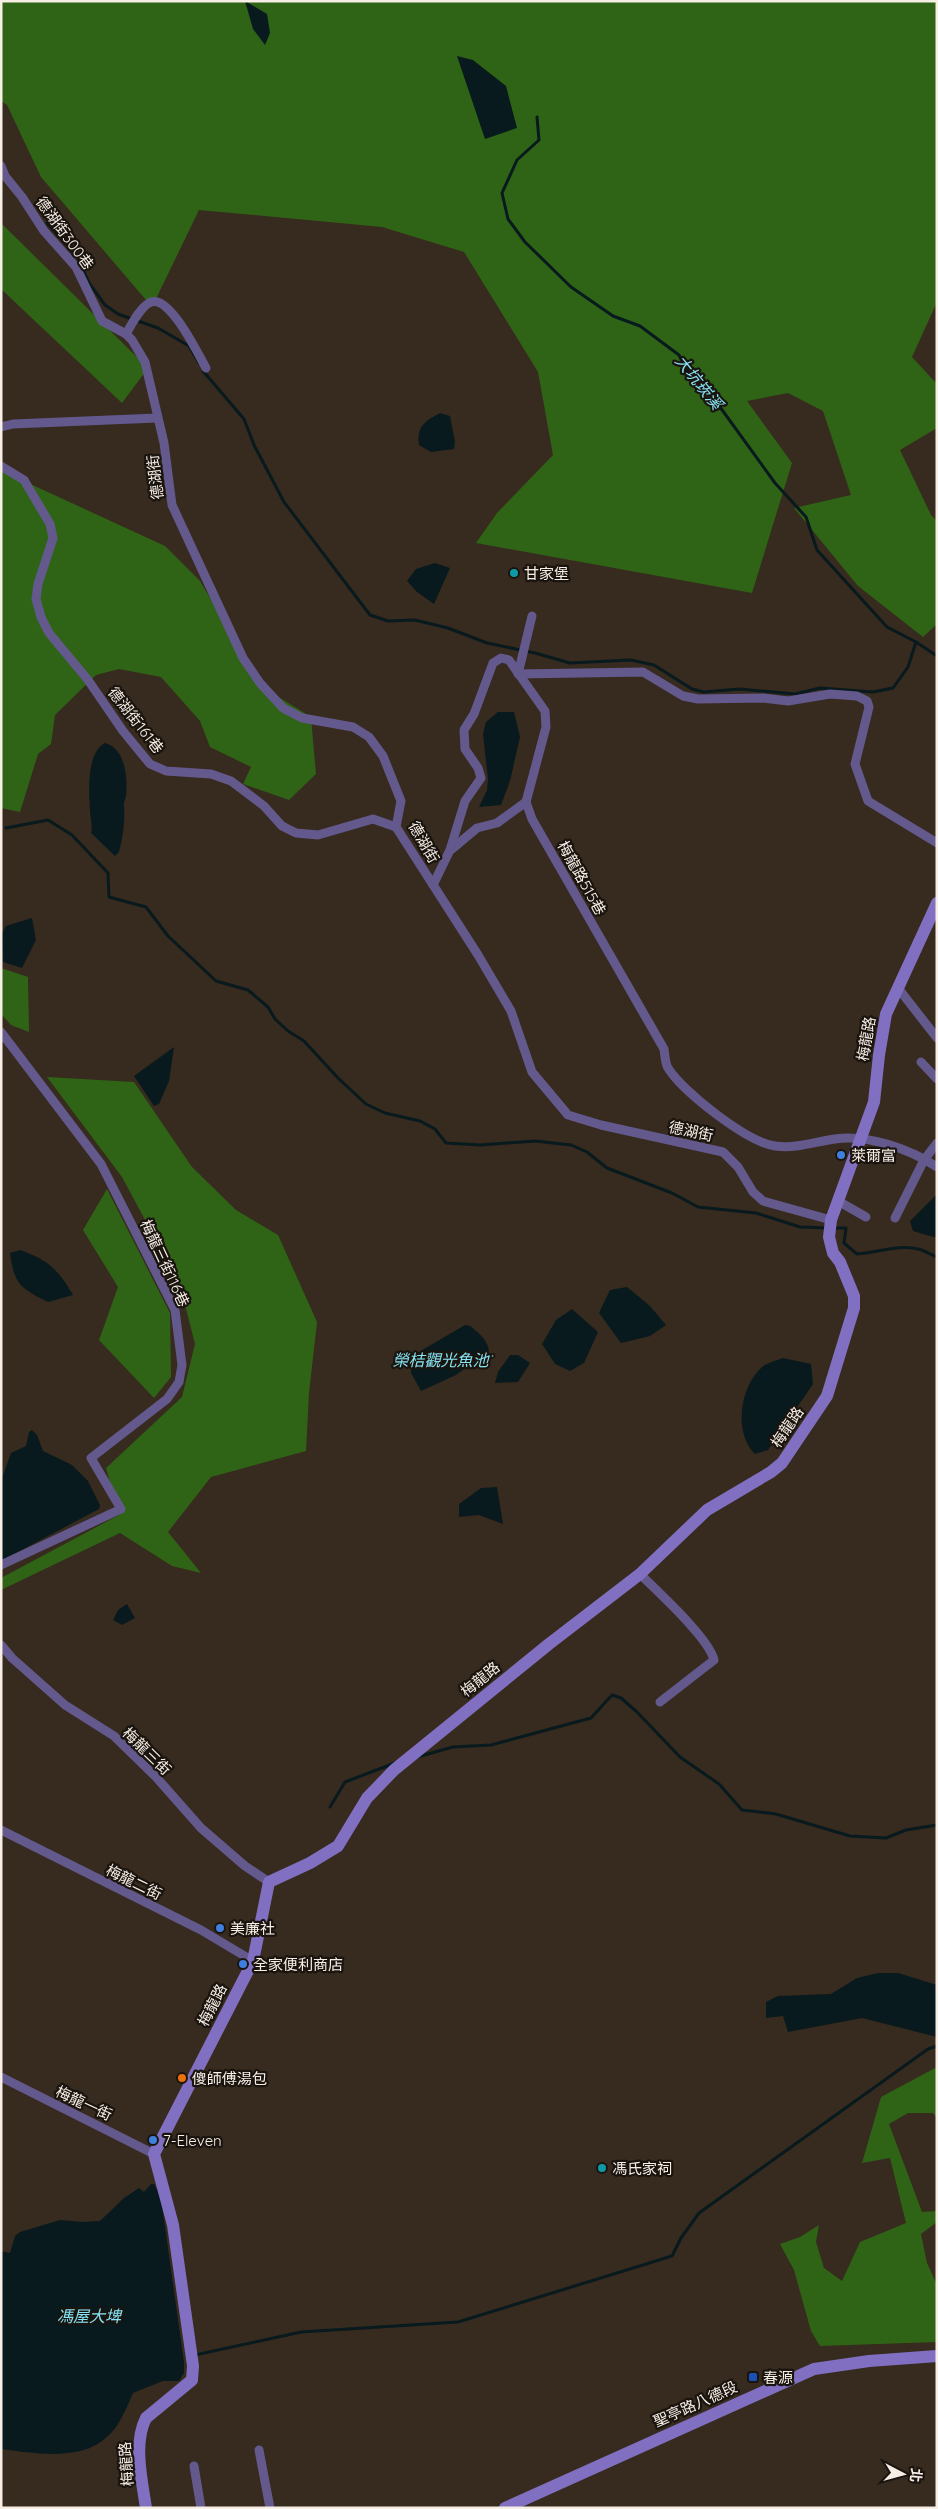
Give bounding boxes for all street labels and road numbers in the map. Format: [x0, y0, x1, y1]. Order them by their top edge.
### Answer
street label: 德湖街300巷 [32, 193, 98, 273]
street label: 德湖街 [143, 454, 167, 500]
street label: 德湖街161巷 [104, 683, 168, 757]
street label: 德湖街 [405, 818, 443, 866]
street label: 梅龍路515巷 [554, 838, 610, 918]
street label: 梅龍路 [853, 1015, 879, 1063]
street label: 德湖街 [667, 1117, 715, 1145]
street label: 梅龍三街116巷 [136, 1216, 194, 1310]
street label: 梅龍路 [767, 1403, 807, 1451]
street label: 梅龍路 [457, 1657, 503, 1701]
street label: 梅龍三街 [119, 1723, 175, 1779]
street label: 梅龍二街 [103, 1860, 165, 1904]
street label: 梅龍路 [193, 1981, 231, 2029]
street label: 梅龍一街 [53, 2082, 115, 2124]
street label: 聖亭路八德段 [650, 2377, 740, 2431]
street label: 梅龍路 [115, 2441, 137, 2487]

